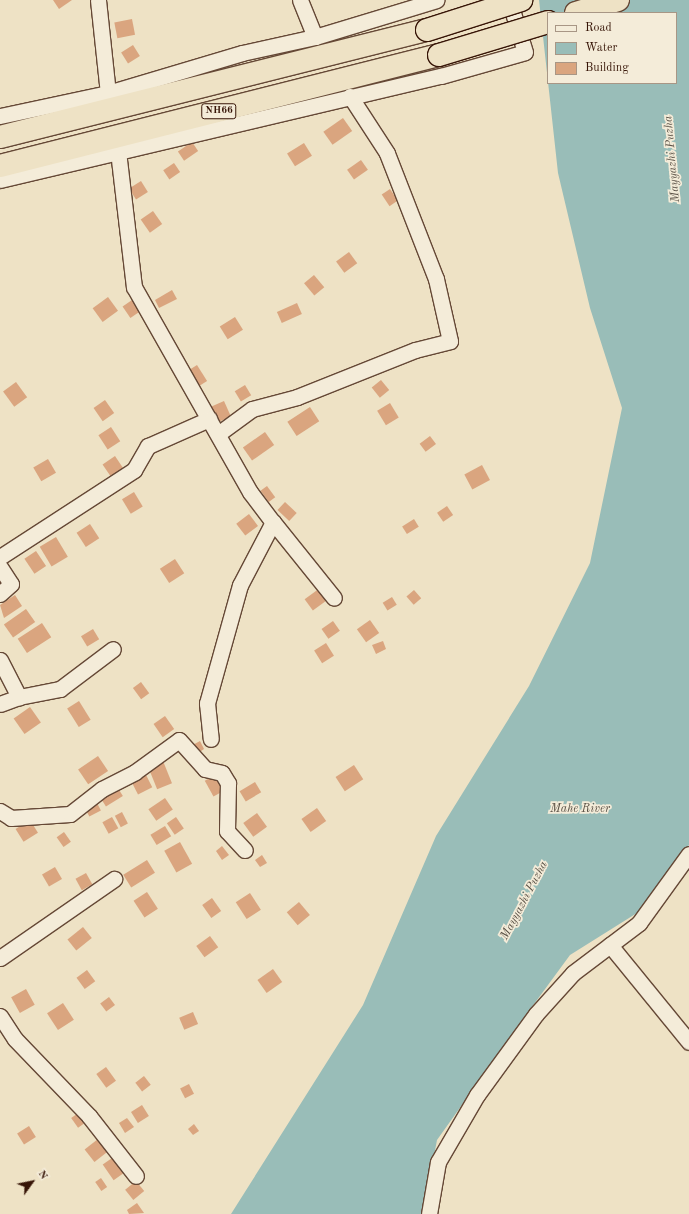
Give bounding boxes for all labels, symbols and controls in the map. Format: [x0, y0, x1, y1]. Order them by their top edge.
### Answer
legend [547, 12, 677, 84]
text: Road [585, 22, 612, 34]
text: Water [585, 42, 617, 54]
text: Building [585, 62, 629, 74]
road number: NH66 [201, 103, 237, 119]
water label: Mayyazhi Puzha [662, 115, 684, 203]
water label: Mahe River [550, 803, 610, 817]
water label: Mayyazhi Puzha [498, 859, 552, 943]
north arrow [12, 1162, 52, 1202]
text: N [36, 1169, 49, 1182]

